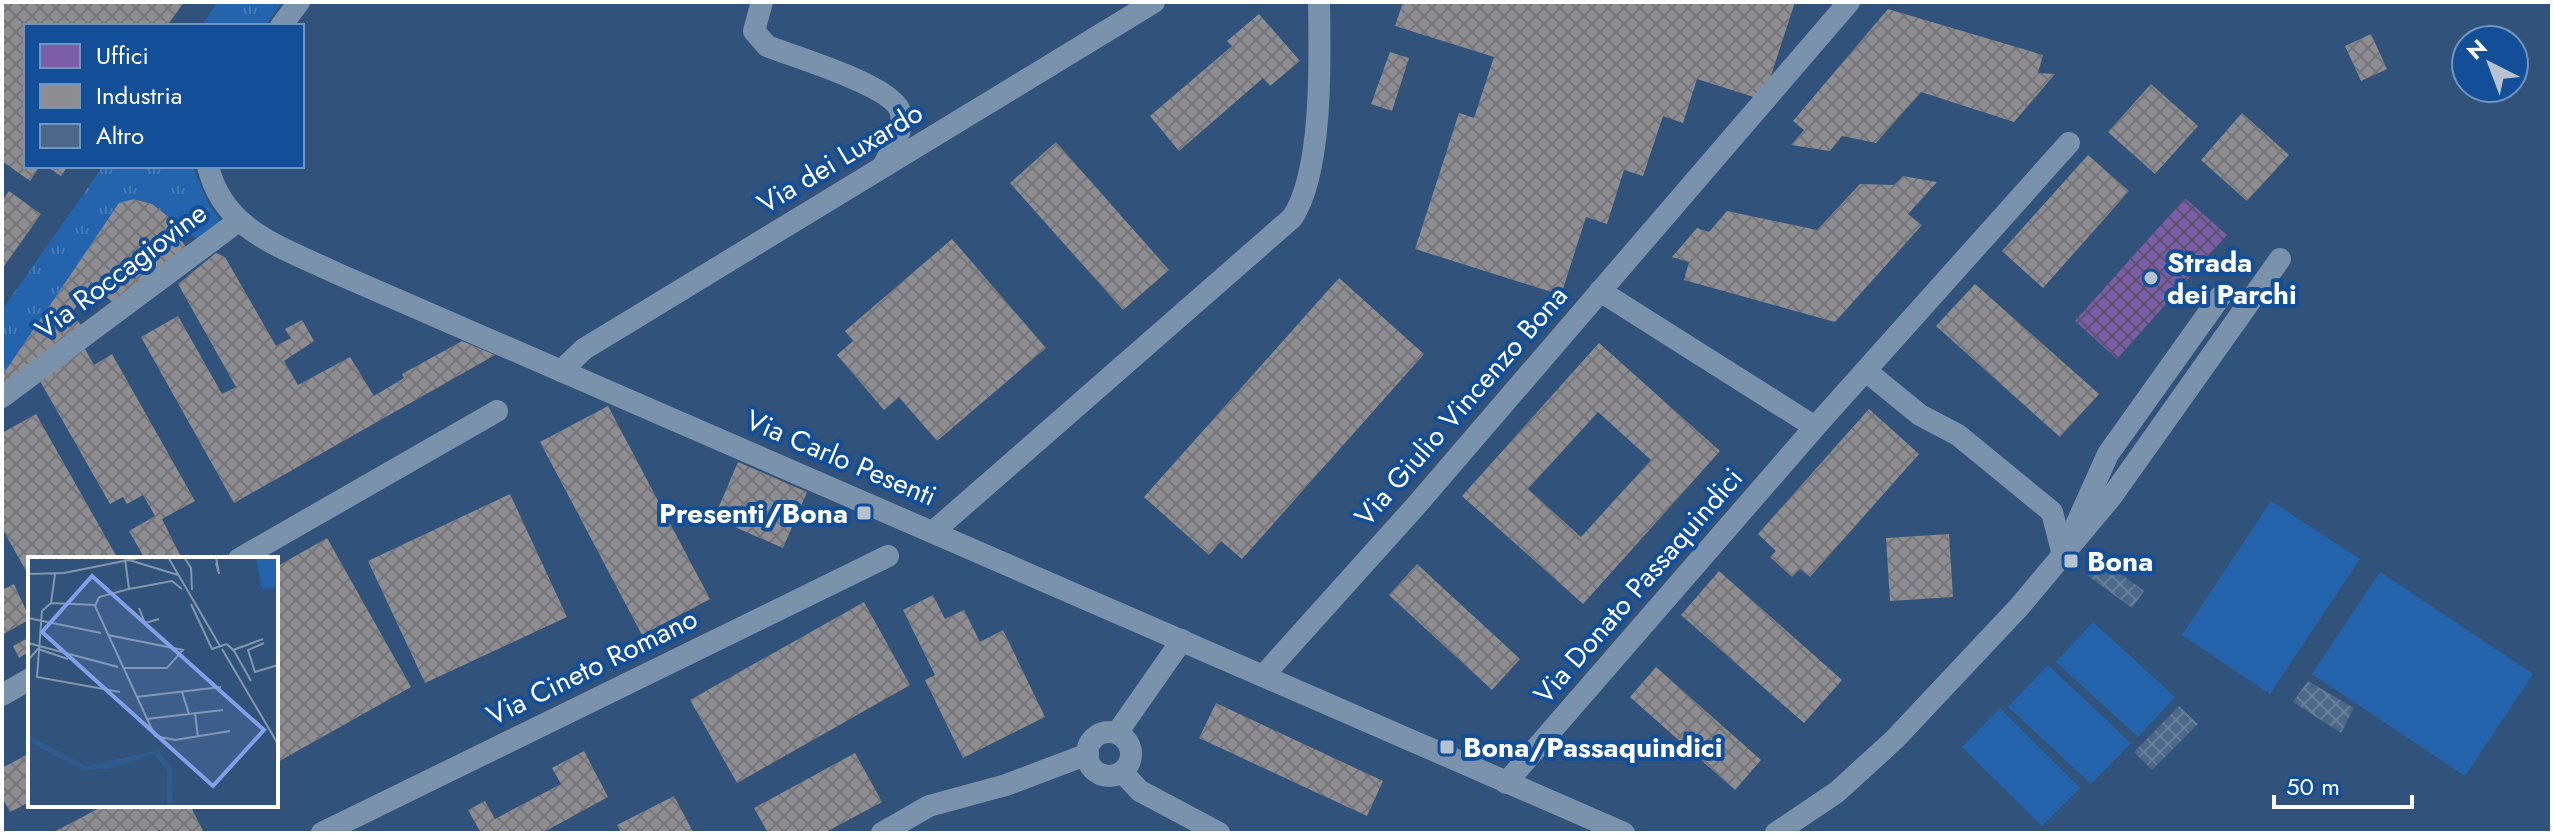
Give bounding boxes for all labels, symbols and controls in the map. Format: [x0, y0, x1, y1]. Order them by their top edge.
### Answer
legend [24, 24, 304, 168]
north arrow [2450, 24, 2530, 104]
text: N [2459, 31, 2494, 67]
text: Uffici [96, 38, 149, 73]
text: Industria [96, 78, 182, 113]
street label: Via dei Luxardo [750, 92, 930, 224]
text: Altro [96, 118, 144, 153]
street label: Via Roccagiovine [27, 193, 215, 349]
place label: Strada dei Parchi [2167, 242, 2297, 315]
marker: Strada dei Parchi [2142, 269, 2160, 287]
street label: Via Giulio Vincenzo Bona [1345, 277, 1577, 535]
street label: Via Carlo Pesenti [739, 399, 943, 517]
street label: Via Donato Passaquindici [1524, 459, 1752, 713]
place label: Presenti/Bona [659, 493, 848, 534]
marker: Presenti/Bona [855, 504, 873, 522]
place label: Bona [2087, 541, 2153, 582]
marker: Bona [2062, 552, 2080, 570]
inset map [28, 557, 278, 807]
street label: Via Cineto Romano [480, 598, 704, 736]
place label: Bona/Passaquindici [1463, 727, 1722, 768]
marker: Bona/Passaquindici [1438, 738, 1456, 756]
scale bar [2274, 759, 2412, 809]
text: 50 m [2286, 769, 2340, 804]

